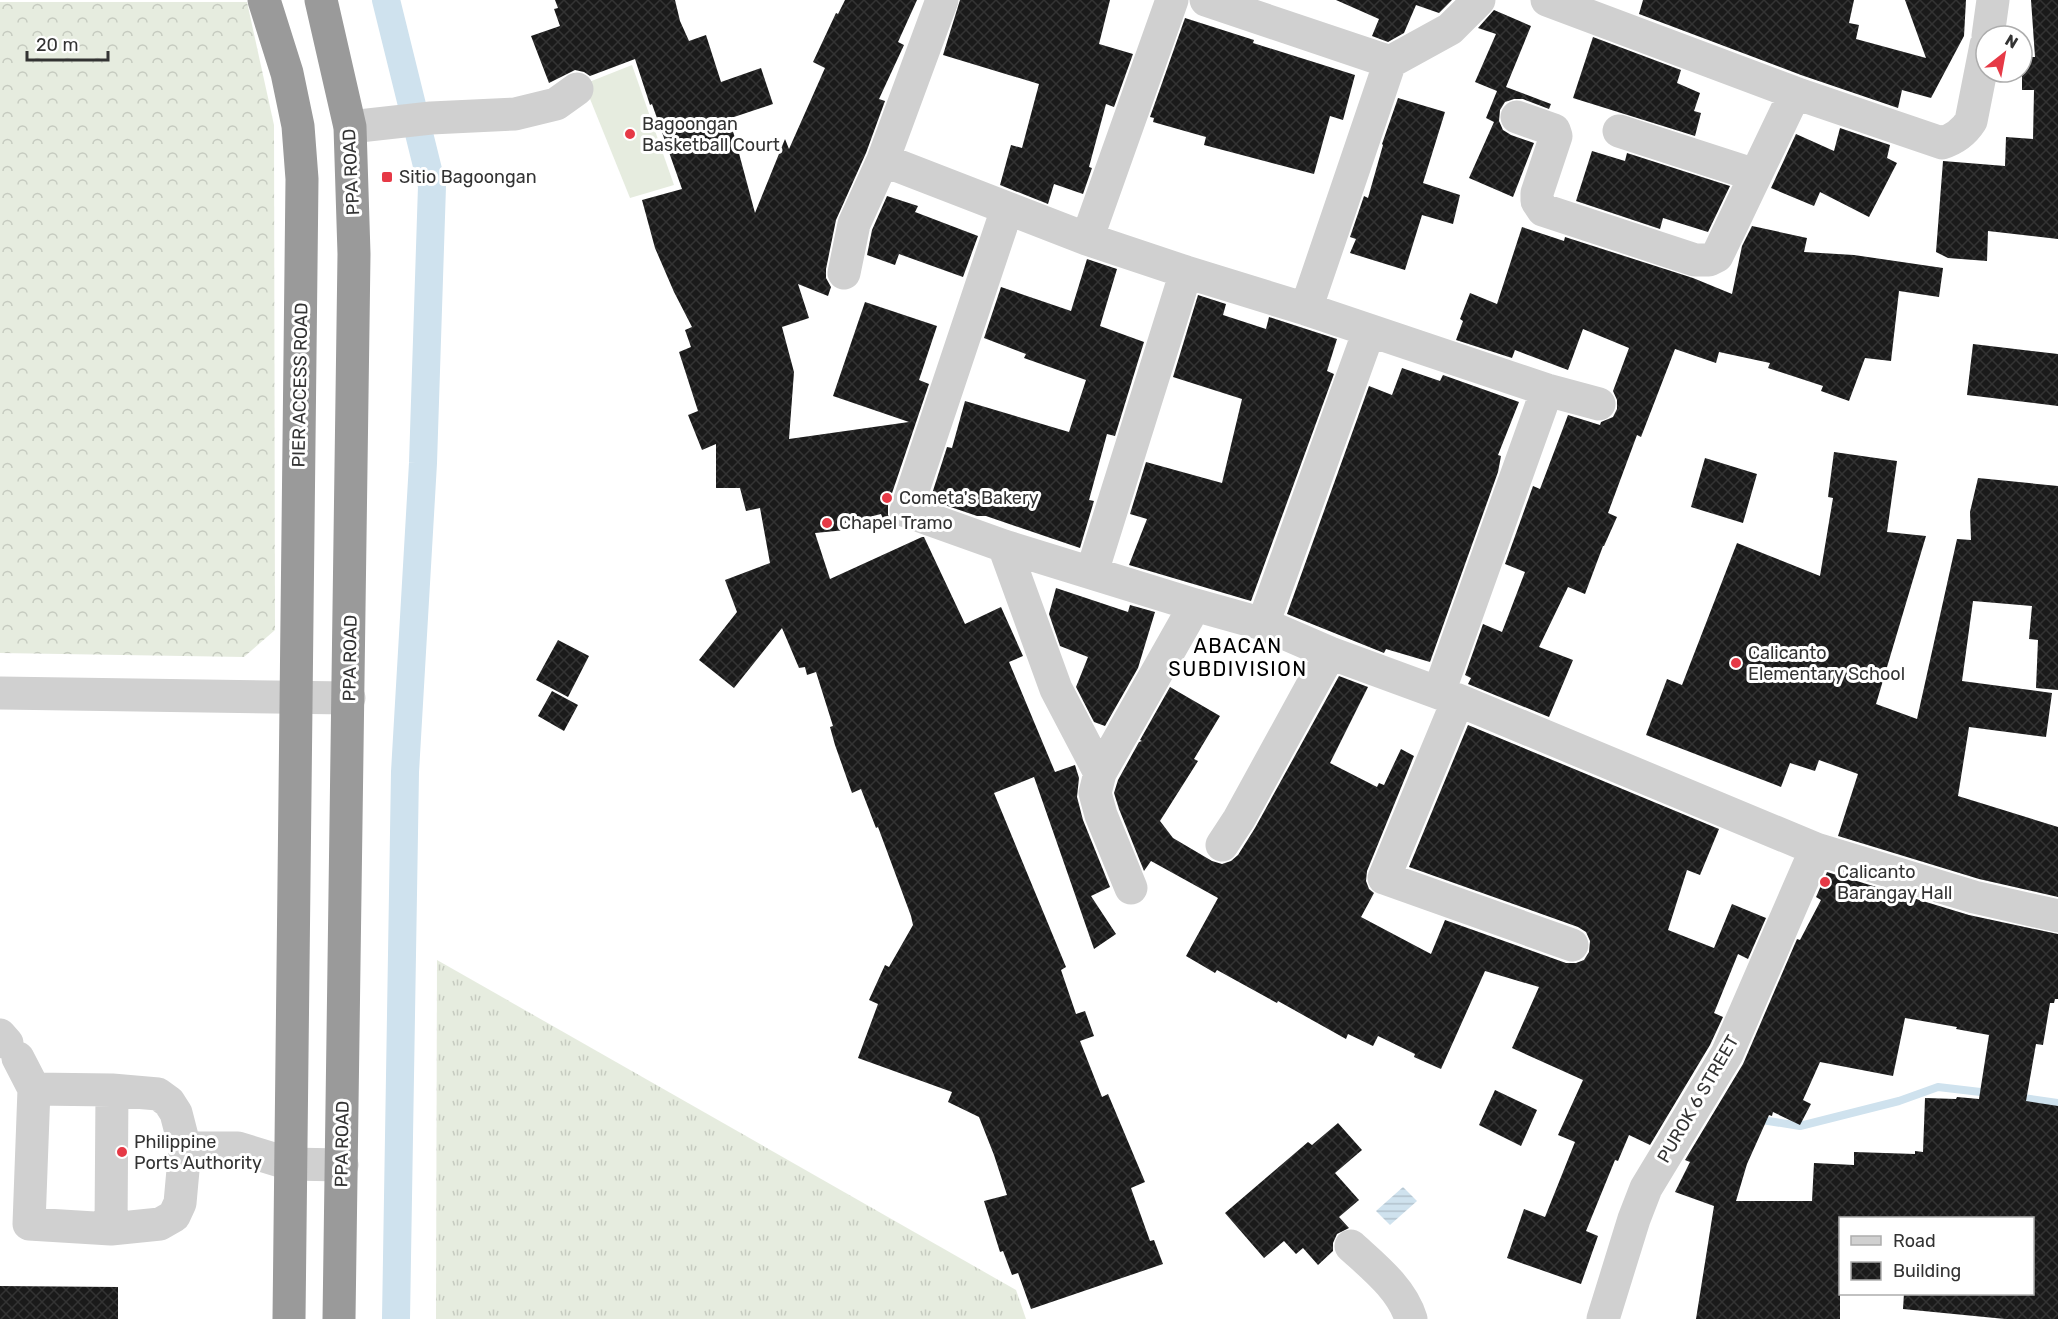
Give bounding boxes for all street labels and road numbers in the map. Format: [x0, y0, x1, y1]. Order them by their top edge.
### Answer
street label: PPA ROAD [338, 128, 364, 216]
street label: PIER ACCESS ROAD [288, 302, 312, 468]
street label: PPA ROAD [338, 615, 362, 701]
street label: PUROK 6 STREET [1652, 1031, 1744, 1167]
street label: PPA ROAD [330, 1101, 354, 1187]

